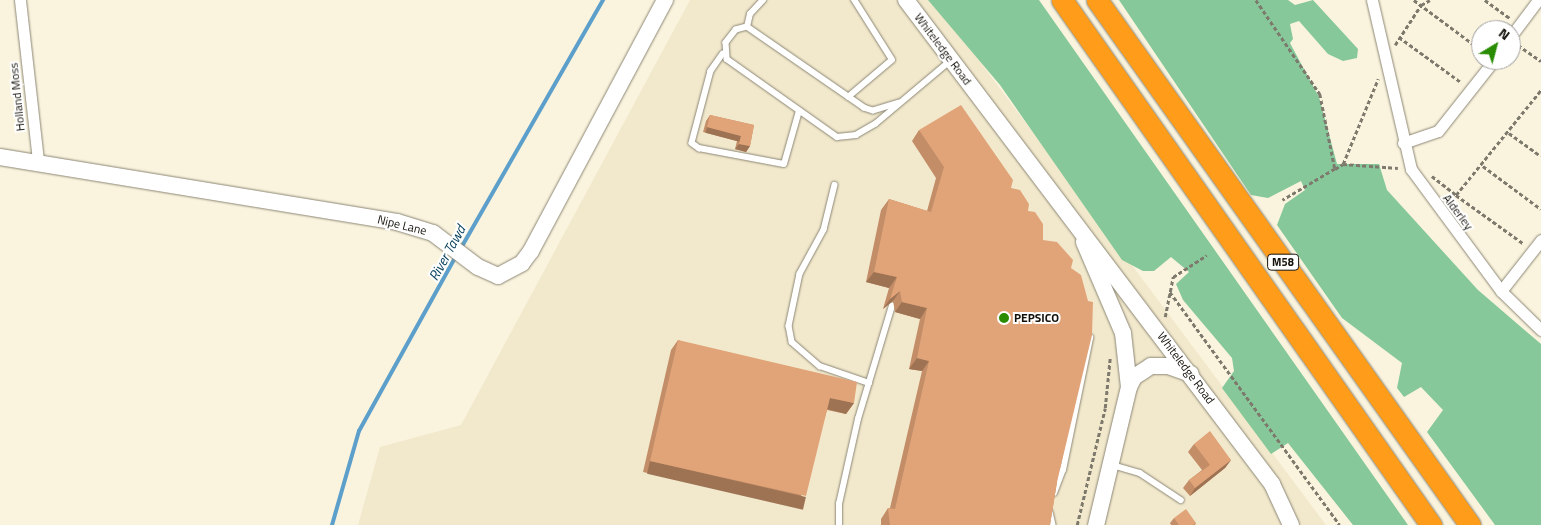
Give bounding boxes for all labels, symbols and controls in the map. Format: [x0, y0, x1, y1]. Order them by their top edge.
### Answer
street label: Whiteledge Road [911, 10, 975, 88]
north arrow [1471, 20, 1521, 70]
text: N [1495, 22, 1515, 45]
street label: Holland Moss [6, 62, 28, 132]
street label: Alderley [1440, 191, 1476, 233]
street label: Nipe Lane [376, 212, 428, 238]
water label: River Tawd [425, 222, 469, 284]
road number: M58 [1267, 253, 1299, 270]
place label: PEPSICO [1014, 311, 1059, 325]
marker: PEPSICO [998, 312, 1010, 324]
street label: Whiteledge Road [1154, 329, 1218, 407]

